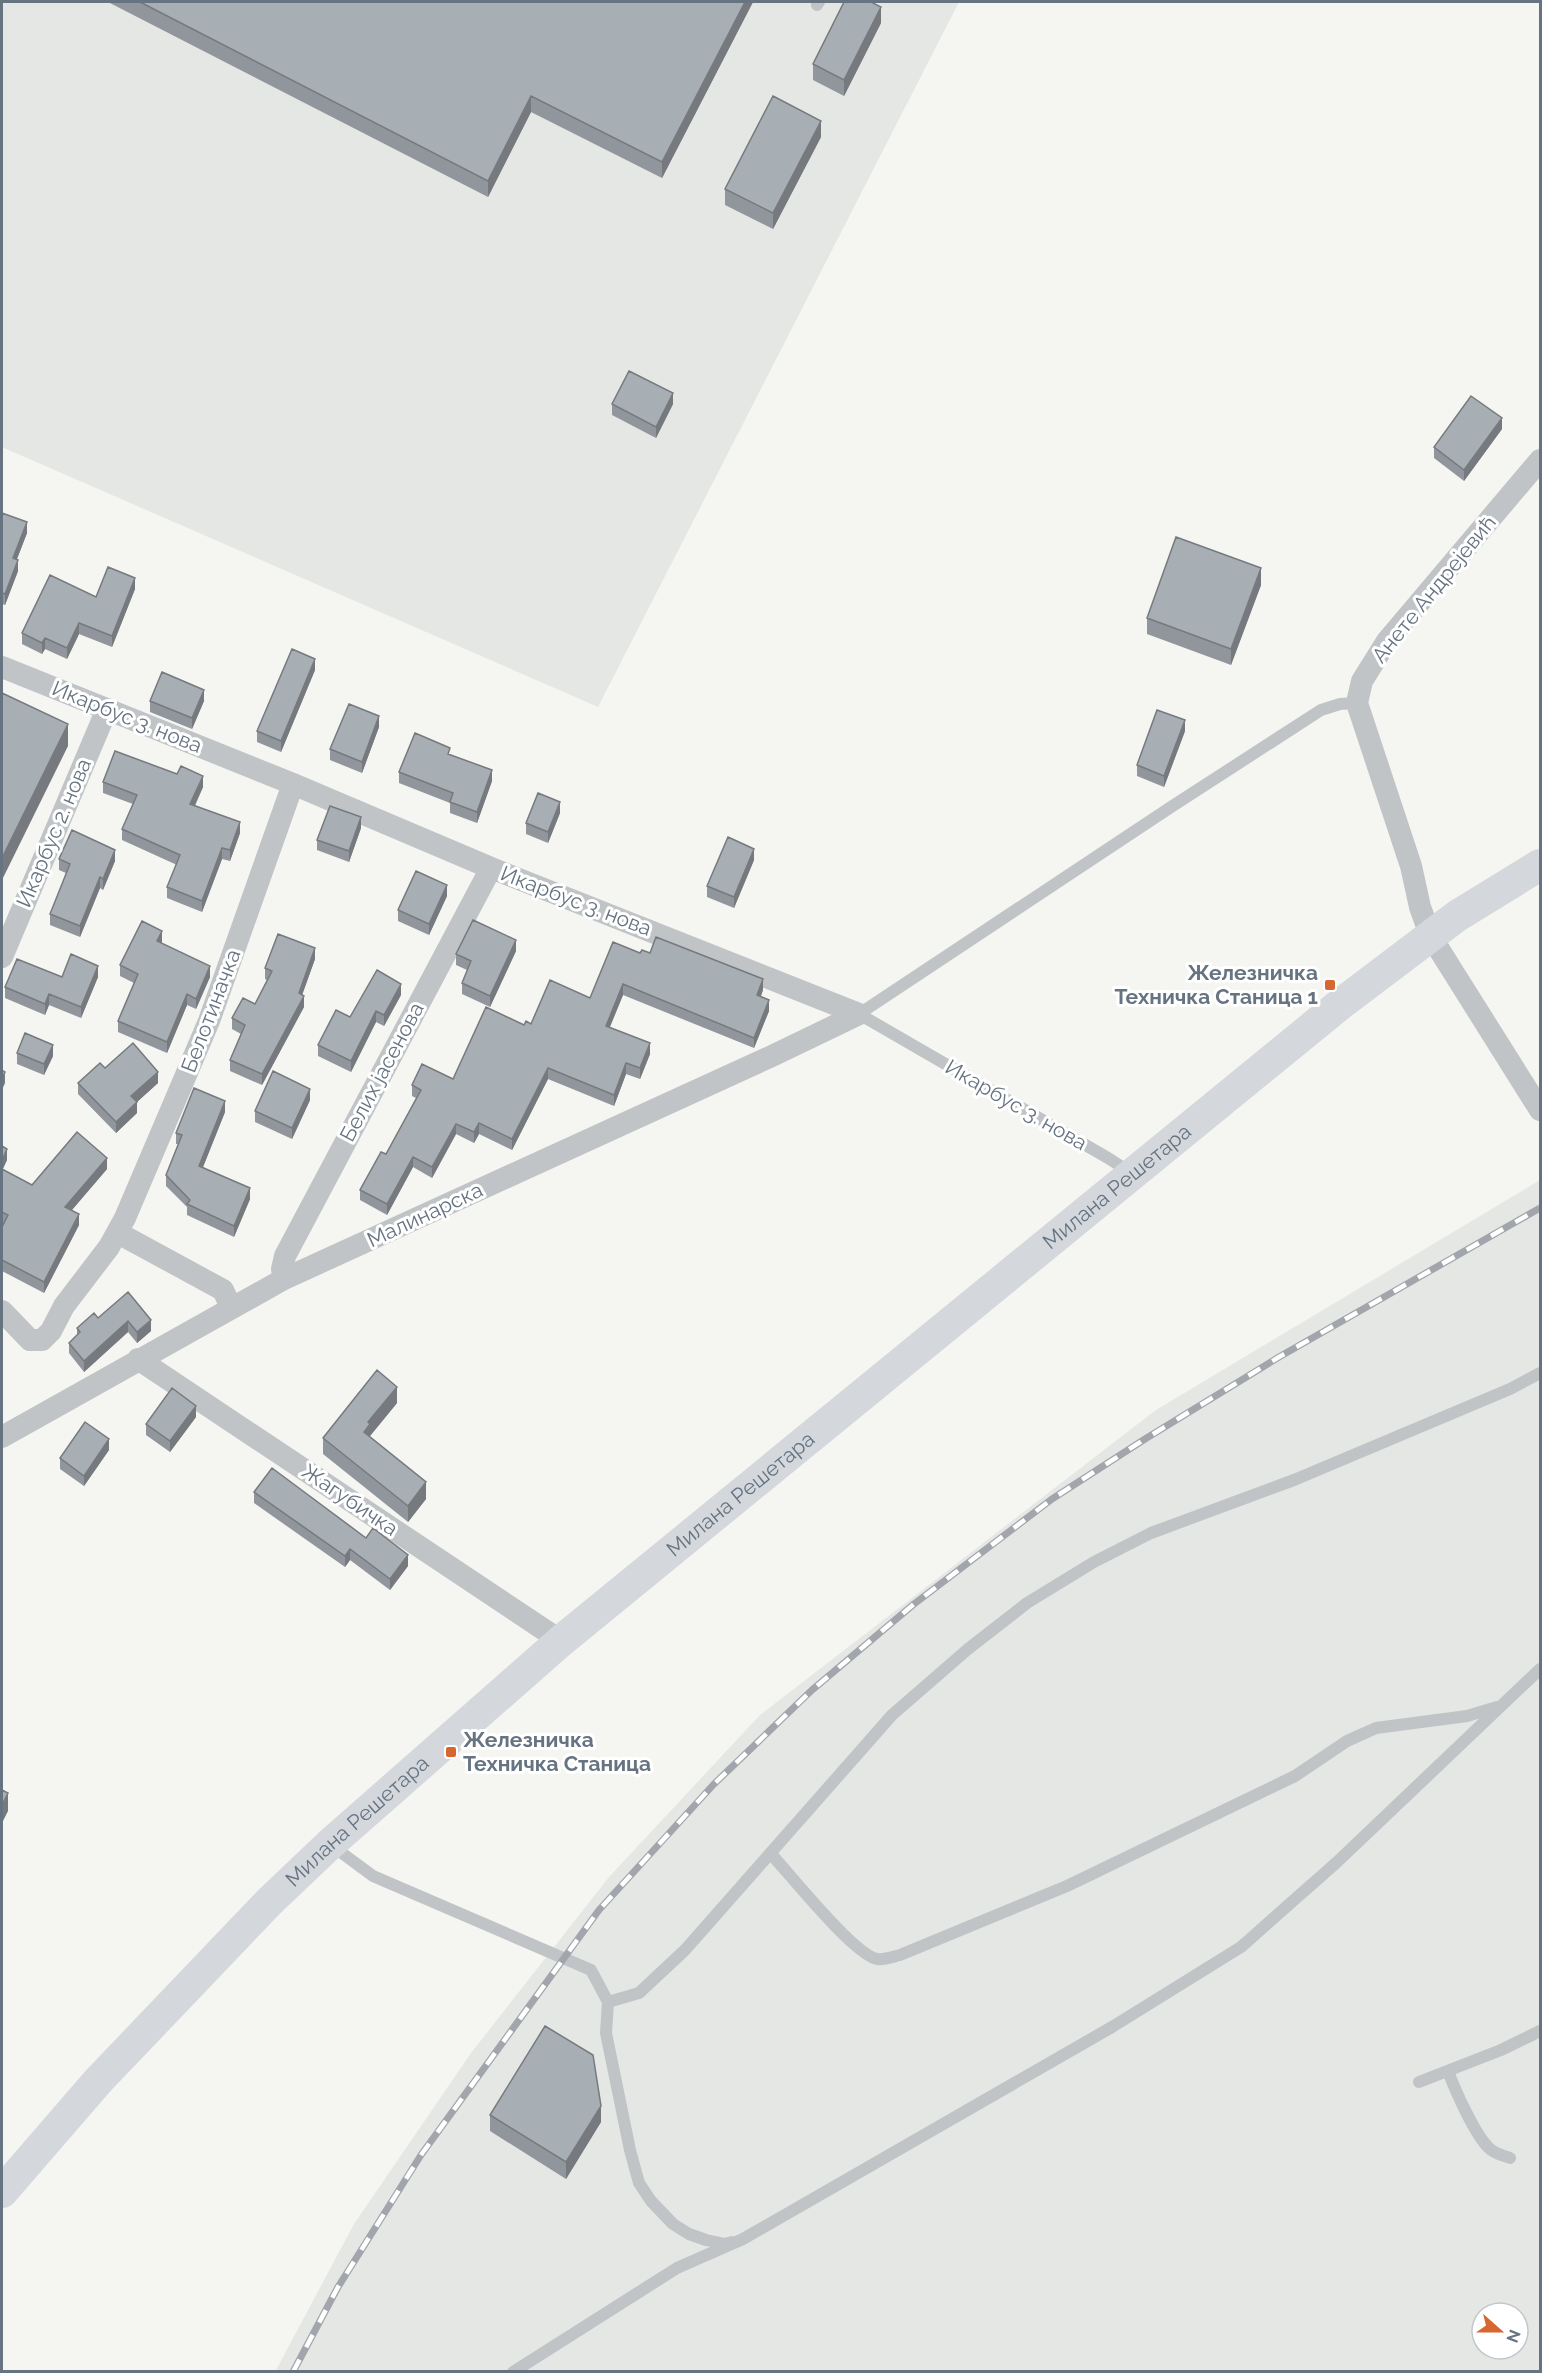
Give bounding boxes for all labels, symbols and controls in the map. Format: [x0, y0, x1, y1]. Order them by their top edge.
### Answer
street label: Анете Андрејевић [1366, 510, 1501, 668]
street label: Икарбус 3. нова [49, 675, 206, 758]
street label: Икарбус 2. нова [11, 755, 96, 911]
street label: Икарбус 3. нова [497, 860, 655, 941]
street label: Белотиначка [176, 946, 245, 1076]
place label: Железничка Техничка Станица 1 [1115, 960, 1318, 1009]
marker: Железничка Техничка Станица 1 [1323, 978, 1337, 992]
street label: Белих јасенова [334, 998, 429, 1146]
street label: Икарбус 3. нова [941, 1054, 1092, 1155]
street label: Милана Решетара [1038, 1118, 1196, 1254]
street label: Малинарска [363, 1177, 487, 1252]
street label: Милана Решетара [661, 1426, 819, 1562]
street label: Жагубичка [298, 1458, 403, 1541]
place label: Железничка Техничка Станица [463, 1727, 651, 1776]
marker: Железничка Техничка Станица [444, 1745, 458, 1759]
street label: Милана Решетара [280, 1750, 434, 1892]
north arrow [1470, 2301, 1530, 2361]
text: N [1502, 2327, 1525, 2345]

